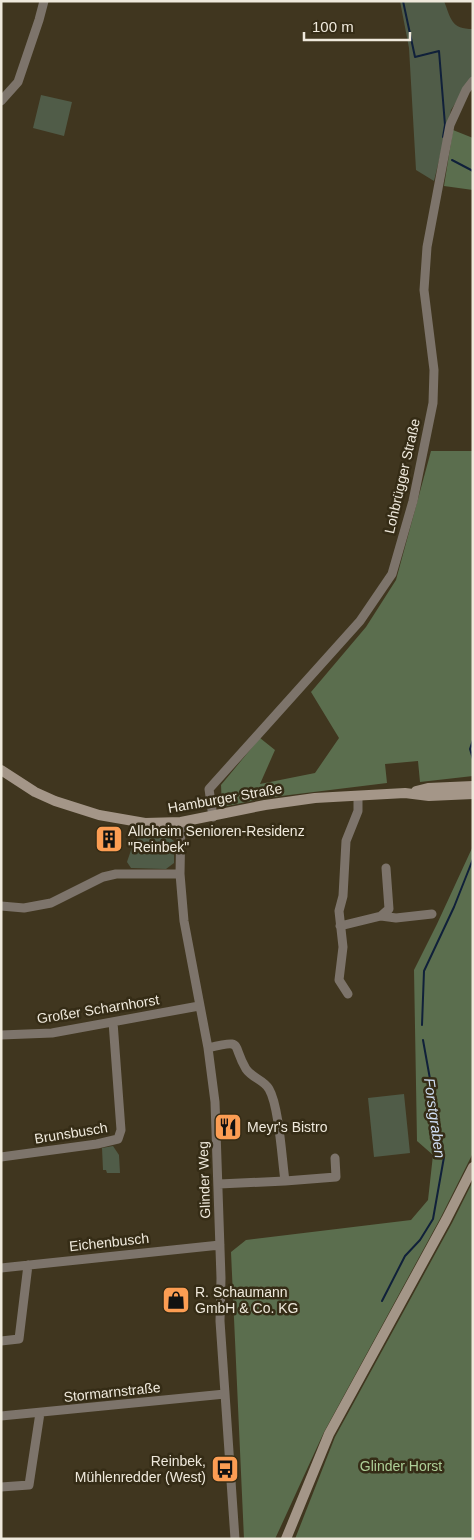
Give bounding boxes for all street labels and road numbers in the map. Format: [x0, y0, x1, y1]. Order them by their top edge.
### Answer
street label: Lohbrügger Straße [381, 417, 423, 535]
street label: Hamburger Straße [167, 780, 284, 816]
street label: Großer Scharnhorst [36, 991, 160, 1027]
street label: Brunsbusch [33, 1119, 109, 1147]
street label: Glinder Weg [195, 1141, 213, 1219]
street label: Eichenbusch [68, 1230, 150, 1254]
street label: Stormarnstraße [63, 1379, 161, 1405]

